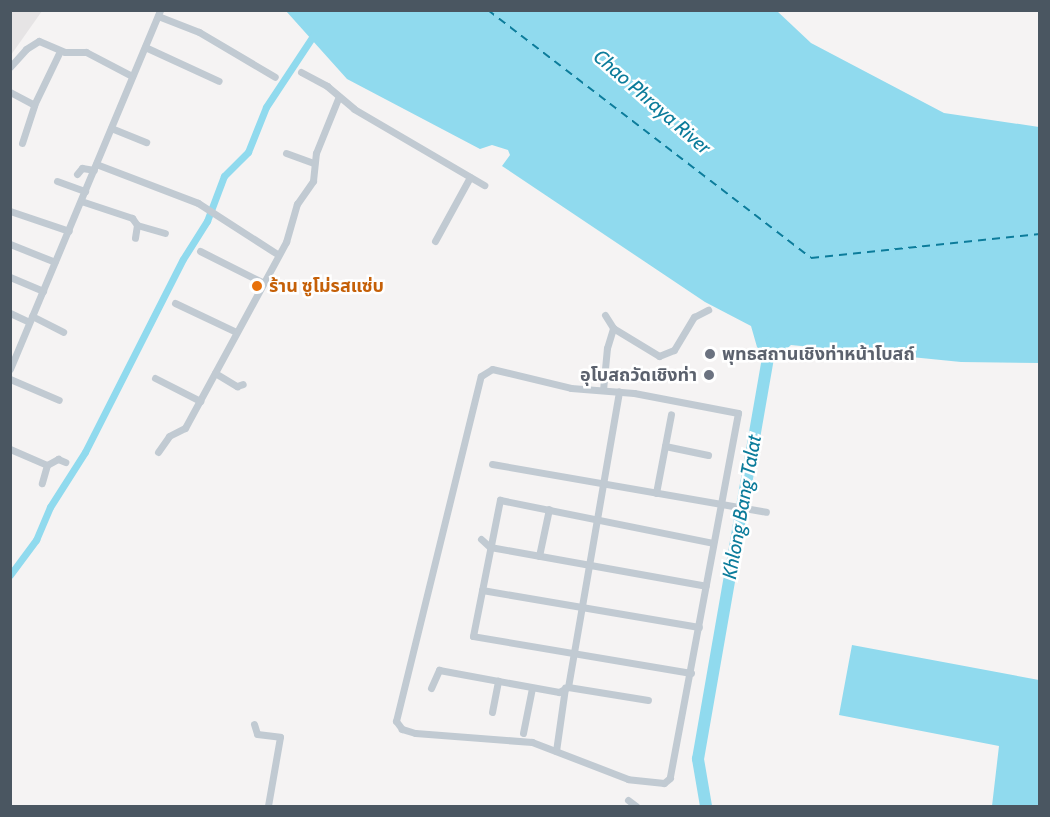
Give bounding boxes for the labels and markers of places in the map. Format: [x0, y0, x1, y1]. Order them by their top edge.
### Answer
place label: ร้าน ซูโม่รสแซ่บ [269, 275, 384, 297]
marker: ร้าน ซูโม่รสแซ่บ [250, 279, 264, 293]
place label: พุทธสถานเชิงท่าหน้าโบสถ์ [722, 343, 915, 365]
marker: พุทธสถานเชิงท่าหน้าโบสถ์ [703, 347, 717, 361]
place label: อุโบสถวัดเชิงท่า [580, 364, 697, 386]
marker: อุโบสถวัดเชิงท่า [702, 368, 716, 382]

